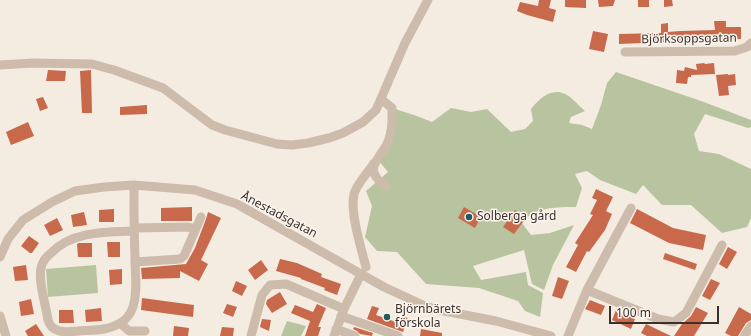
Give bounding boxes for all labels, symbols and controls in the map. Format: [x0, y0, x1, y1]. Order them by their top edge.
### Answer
street label: Björksoppsgatan [641, 31, 737, 47]
street label: Ånestadsgatan [238, 189, 320, 241]
place label: Solberga gård [477, 210, 556, 224]
marker: Solberga gård [464, 212, 474, 222]
scale bar [611, 298, 721, 324]
place label: Björnbärets förskola [395, 303, 461, 331]
text: 100 m [616, 304, 651, 321]
marker: Björnbärets förskola [382, 312, 392, 322]

